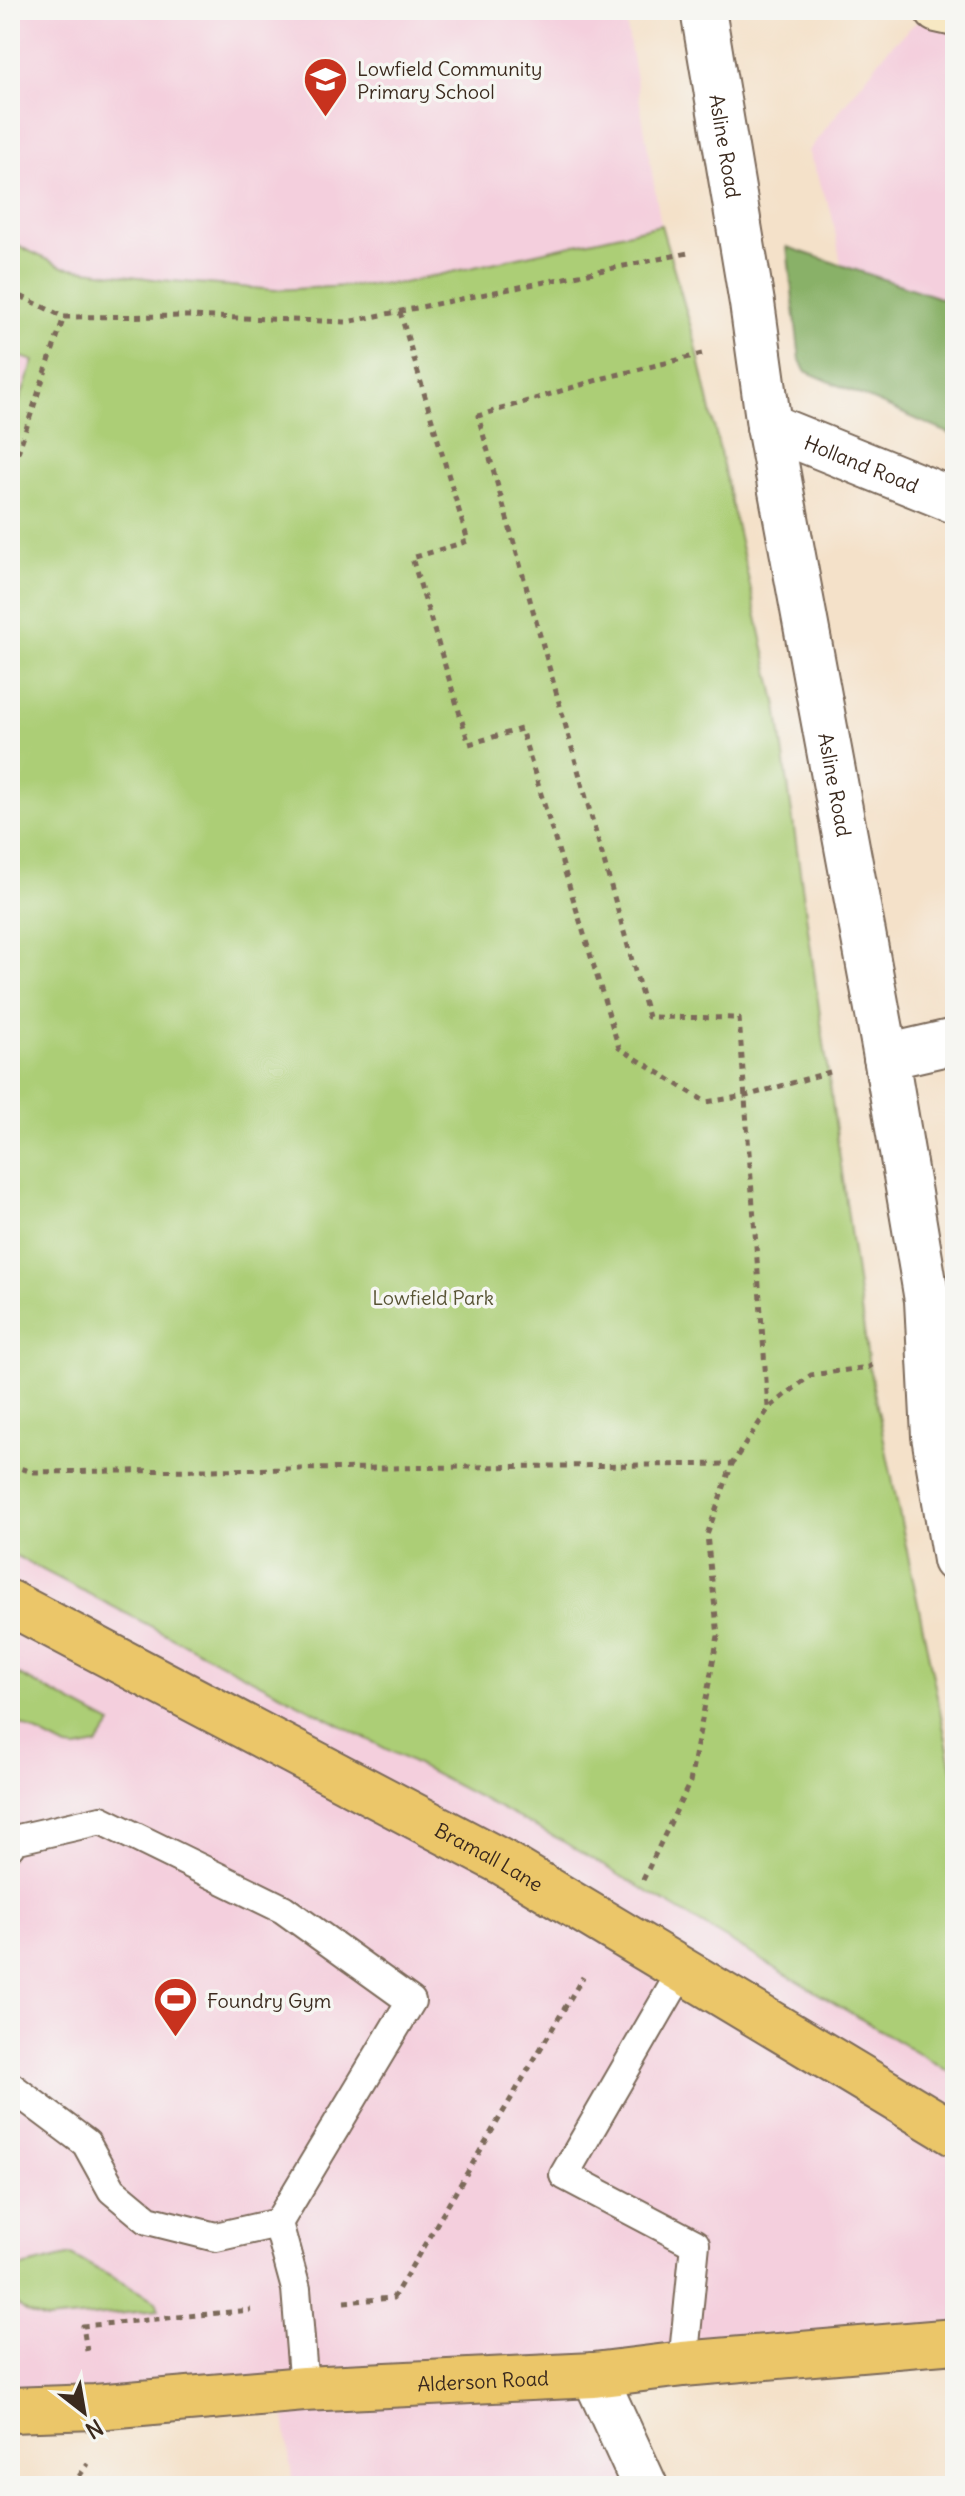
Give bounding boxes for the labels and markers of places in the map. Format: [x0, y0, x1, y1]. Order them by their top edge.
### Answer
school or university icon: Lowfield Community Primary School [302, 55, 350, 118]
place label: Lowfield Community Primary School [357, 56, 542, 104]
sports icon: Foundry Gym [152, 1976, 200, 2039]
place label: Foundry Gym [207, 1988, 331, 2013]

